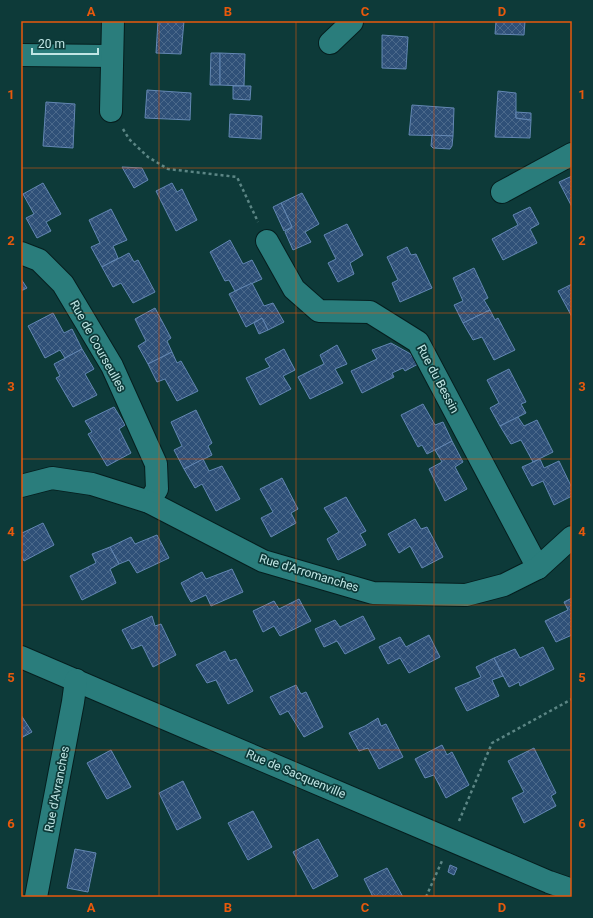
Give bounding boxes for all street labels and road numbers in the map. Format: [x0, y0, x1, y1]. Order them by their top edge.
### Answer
street label: Rue de Courseulles [67, 298, 129, 394]
street label: Rue du Bessin [414, 342, 462, 416]
street label: Rue d'Arromanches [258, 551, 360, 595]
street label: Rue d'Avranches [42, 745, 72, 833]
street label: Rue de Sacquenville [244, 747, 348, 801]

